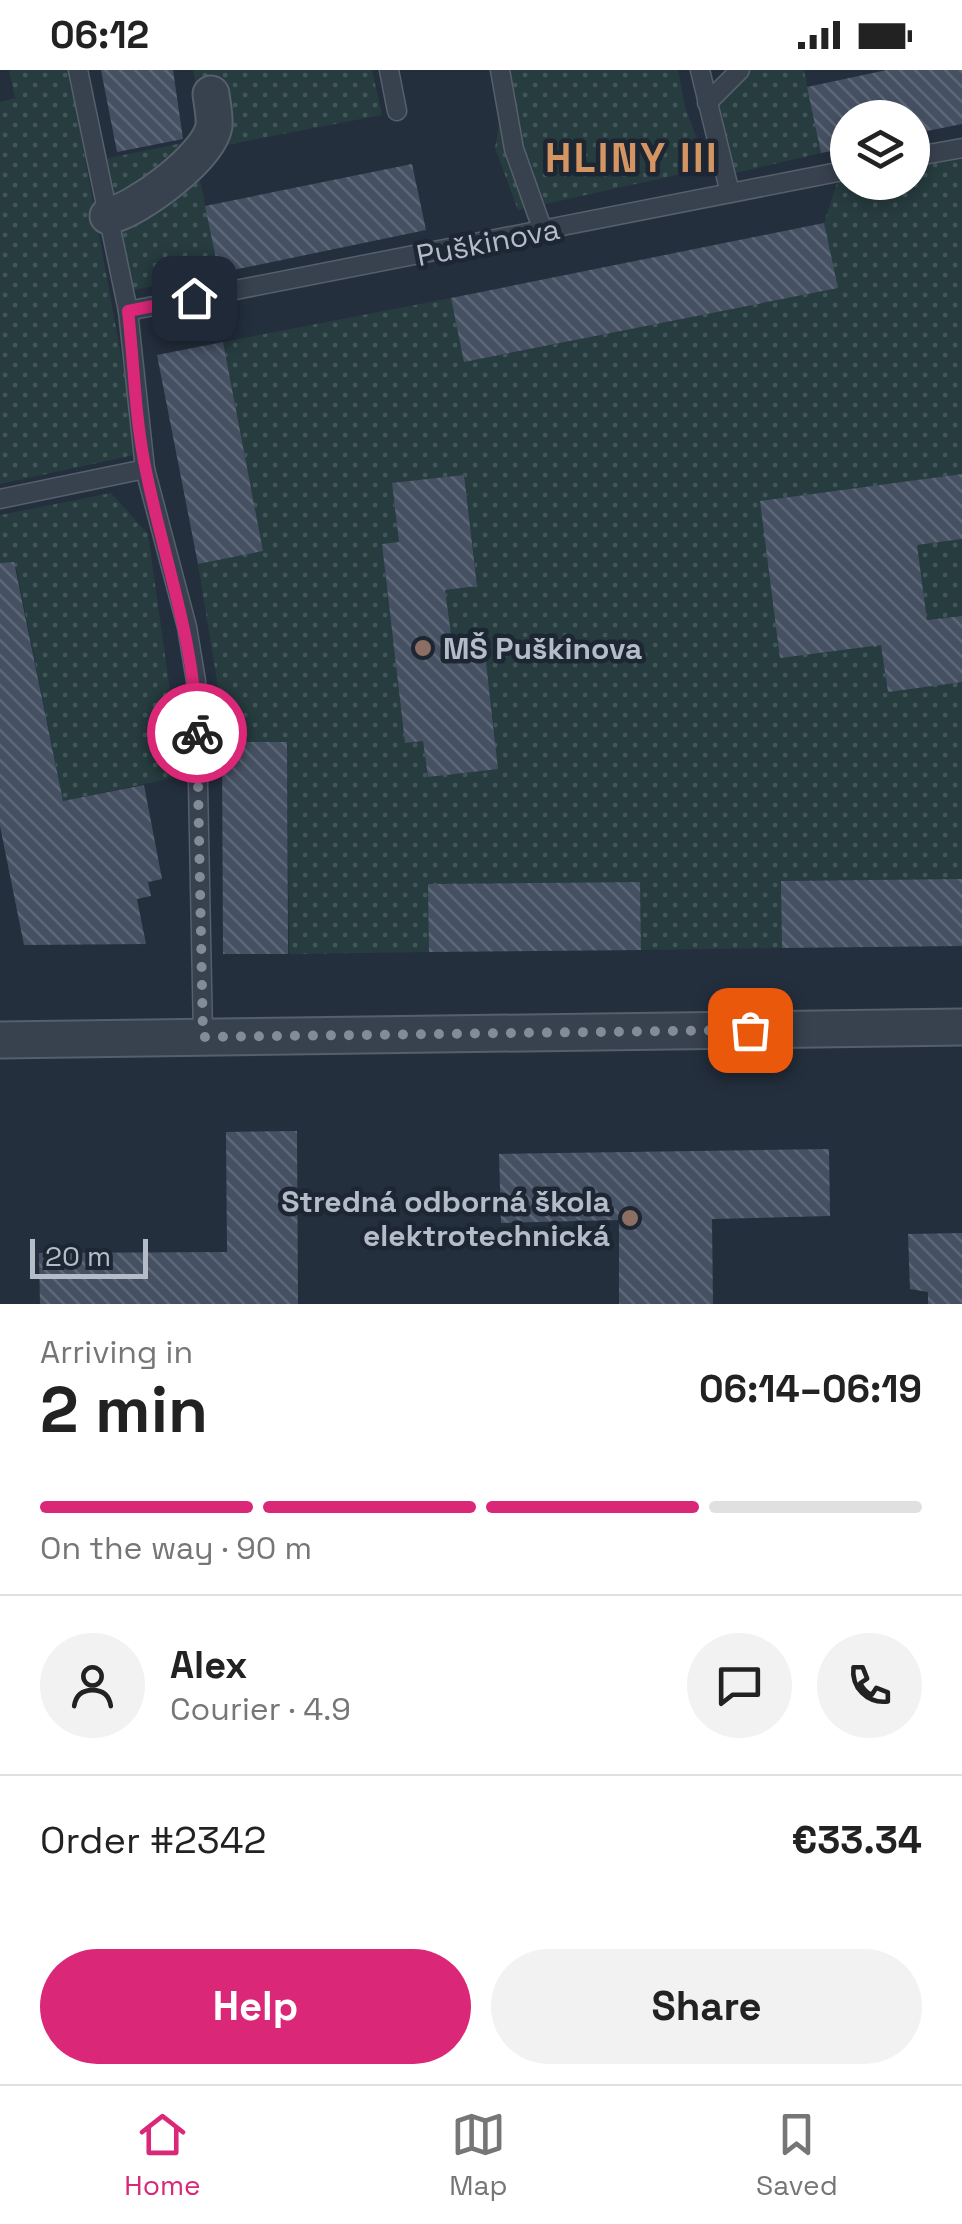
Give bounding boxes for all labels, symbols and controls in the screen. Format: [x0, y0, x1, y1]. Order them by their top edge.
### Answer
text: 06:12 [50, 11, 149, 59]
map controls [830, 100, 930, 200]
button: layers [830, 100, 930, 200]
district label: HLINY III [545, 133, 719, 184]
street label: Puškinova [413, 209, 563, 275]
pin [152, 256, 237, 341]
icon: home [167, 271, 222, 326]
place label: MŠ Puškinova [443, 629, 642, 668]
marker: MŠ Puškinova [412, 637, 434, 659]
courier [147, 683, 247, 783]
icon: bike [170, 706, 225, 761]
pin [708, 988, 793, 1073]
icon: bag [723, 1003, 778, 1058]
place label: Stredná odborná škola elektrotechnická [281, 1182, 610, 1255]
marker: Stredná odborná škola elektrotechnická [619, 1207, 641, 1229]
scale bar [30, 1234, 148, 1278]
text: 20 m [45, 1238, 111, 1274]
text: Arriving in [40, 1332, 193, 1372]
text: 06:14–06:19 [699, 1365, 922, 1413]
text: 2 min [40, 1368, 208, 1451]
text: On the way · 90 m [40, 1528, 312, 1568]
button: person [40, 1633, 145, 1738]
button: chat [687, 1633, 792, 1738]
button: phone [817, 1633, 922, 1738]
text: Alex [170, 1641, 247, 1689]
text: Courier · 4.9 [170, 1689, 351, 1729]
text: Order #2342 [40, 1816, 266, 1864]
text: €33.34 [791, 1816, 922, 1864]
button: Help [40, 1949, 471, 2064]
button: Share [491, 1949, 922, 2064]
tab: Home [124, 2107, 201, 2203]
tab: Map [449, 2107, 508, 2203]
tab: Saved [756, 2107, 838, 2203]

